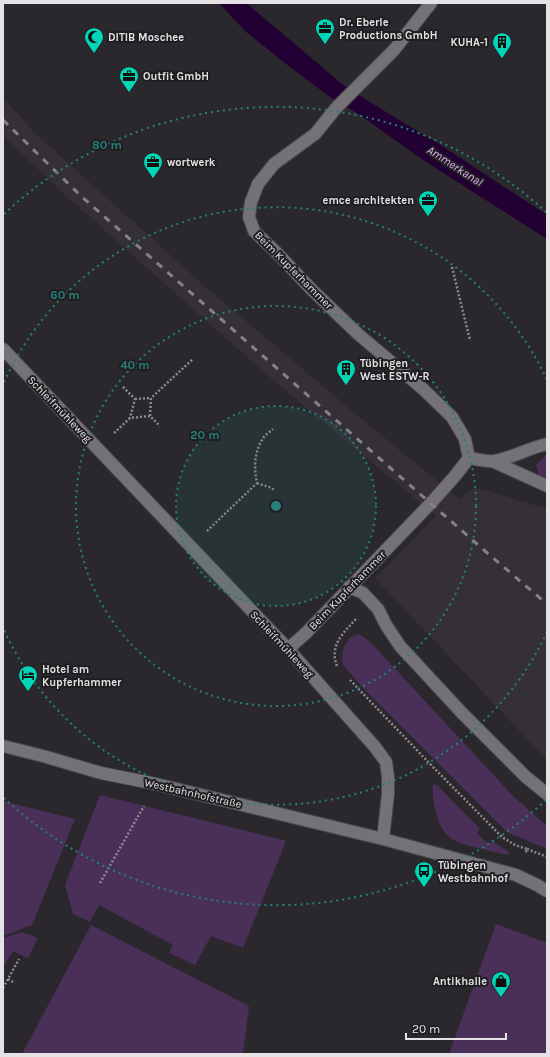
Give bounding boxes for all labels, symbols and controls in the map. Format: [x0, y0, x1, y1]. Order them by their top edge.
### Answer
place label: Dr. Eberle Productions GmbH [339, 16, 437, 42]
office icon: Dr. Eberle Productions GmbH [314, 17, 336, 45]
mosque icon: DITIB Moschee [83, 26, 105, 54]
place label: DITIB Moschee [108, 31, 184, 44]
building icon: KUHA-1 [491, 31, 513, 59]
place label: KUHA-1 [451, 36, 488, 49]
office icon: Outfit GmbH [118, 65, 140, 93]
place label: Outfit GmbH [143, 70, 209, 83]
text: 80 m [92, 138, 122, 152]
water label: Ammerkanal [424, 143, 486, 189]
office icon: wortwerk [142, 151, 164, 179]
place label: wortwerk [167, 156, 216, 169]
office icon: emce architekten [417, 189, 439, 217]
place label: emce architekten [323, 194, 414, 207]
street label: Beim Kupferhammer [252, 229, 335, 312]
text: 60 m [50, 288, 80, 302]
place label: Tübingen West ESTW-R [360, 357, 430, 383]
text: 40 m [120, 358, 150, 372]
building icon: Tübingen West ESTW-R [335, 358, 357, 386]
street label: Schleifmühleweg [25, 374, 95, 446]
text: 20 m [190, 428, 220, 442]
centre of rings [269, 499, 283, 513]
street label: Beim Kupferhammer [306, 548, 388, 633]
street label: Schleifmühleweg [247, 608, 317, 681]
place label: Hotel am Kupferhammer [42, 663, 122, 689]
hotel icon: Hotel am Kupferhammer [17, 664, 39, 692]
street label: Westbahnhofstraße [143, 776, 243, 811]
place label: Tübingen Westbahnhof [438, 859, 509, 885]
bus stop icon: Tübingen Westbahnhof [413, 860, 435, 888]
shop icon: Antikhalle [490, 970, 512, 998]
place label: Antikhalle [433, 975, 487, 988]
scale bar [406, 1015, 506, 1041]
text: 20 m [412, 1022, 440, 1036]

